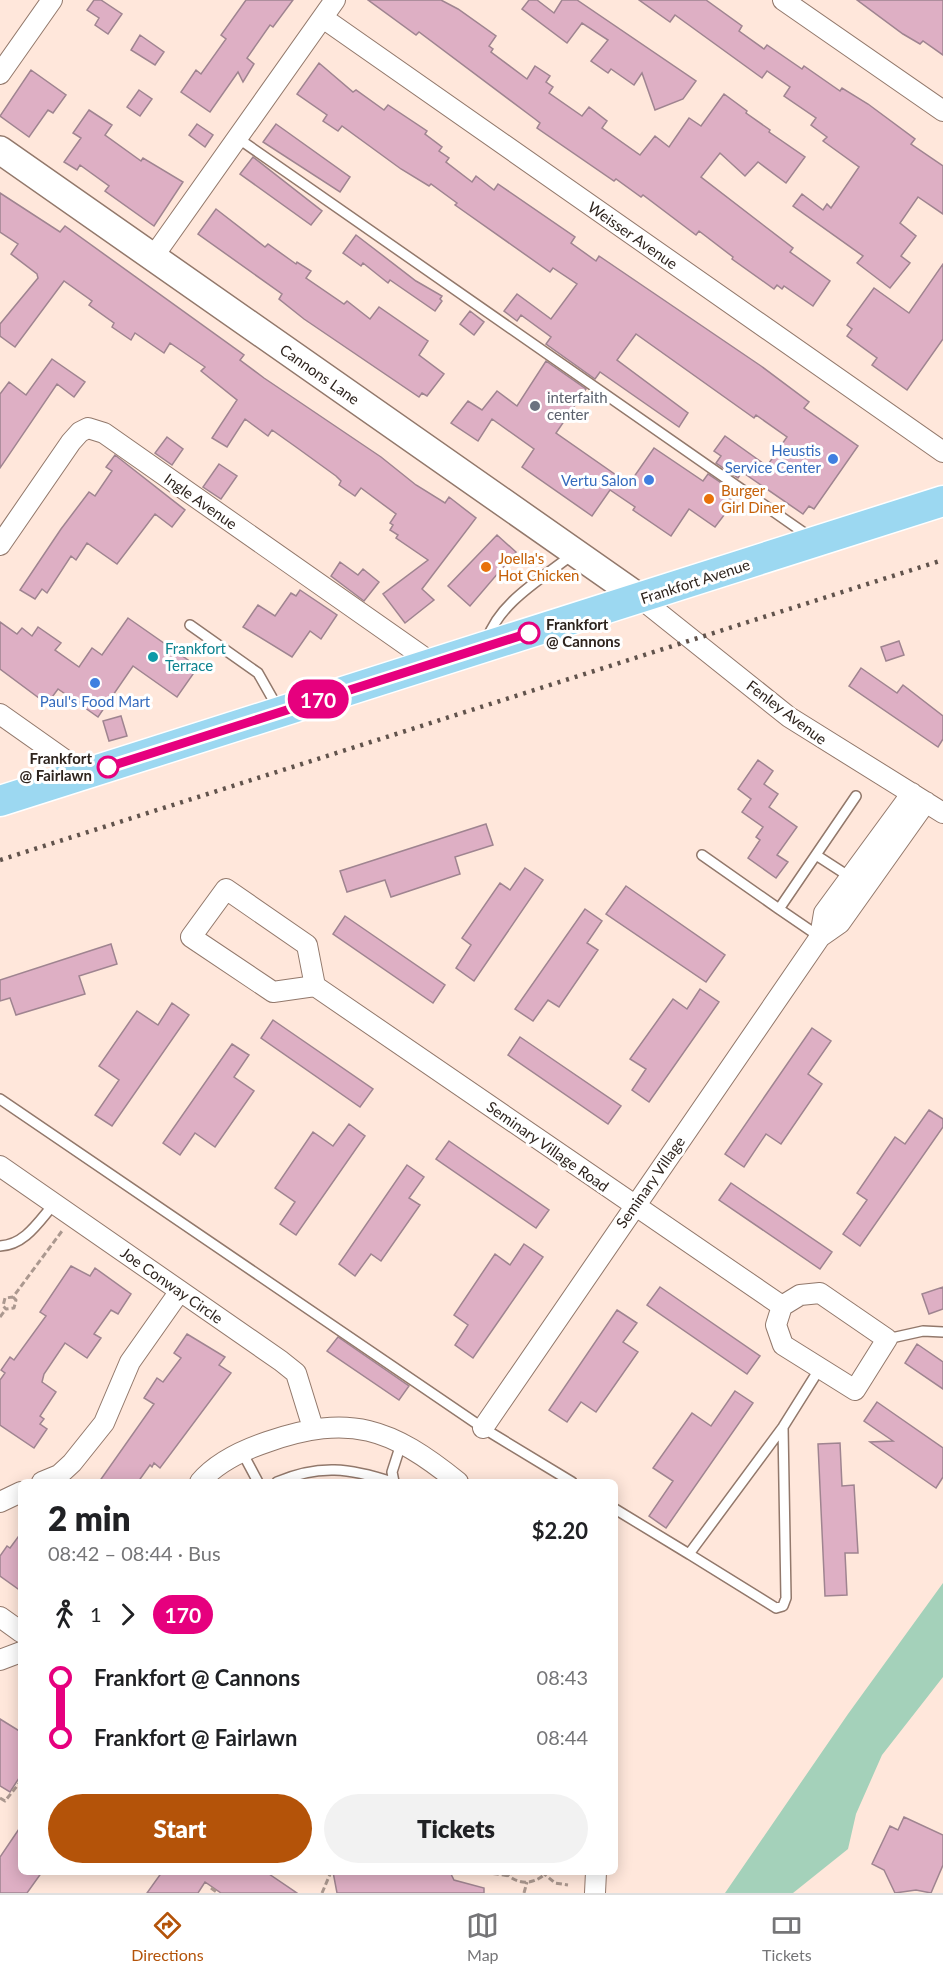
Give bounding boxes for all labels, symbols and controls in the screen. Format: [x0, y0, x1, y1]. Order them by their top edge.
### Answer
street label: Weisser Avenue [585, 197, 681, 273]
street label: Cannons Lane [277, 340, 363, 408]
place label: interfaith center [547, 388, 608, 423]
marker: interfaith center [528, 399, 542, 413]
place label: Heustis Service Center [725, 441, 822, 476]
marker: Heustis Service Center [826, 452, 840, 466]
street label: Ingle Avenue [161, 469, 241, 533]
place label: Vertu Salon [561, 471, 637, 489]
marker: Vertu Salon [642, 473, 656, 487]
place label: Burger Girl Diner [721, 481, 785, 516]
marker: Burger Girl Diner [702, 492, 716, 506]
place label: Joella's Hot Chicken [498, 549, 579, 584]
street label: Frankfort Avenue [638, 555, 752, 607]
marker: Joella's Hot Chicken [479, 560, 493, 574]
place label: Frankfort @ Cannons [546, 615, 621, 650]
marker: Frankfort @ Cannons [518, 622, 540, 644]
place label: Frankfort Terrace [165, 639, 227, 674]
marker: Frankfort Terrace [146, 650, 160, 664]
marker: Paul's Food Mart [88, 676, 102, 690]
street label: Fenley Avenue [743, 676, 831, 748]
line badge: 170 [284, 680, 352, 718]
text: 170 [300, 687, 336, 712]
place label: Paul's Food Mart [40, 692, 151, 710]
place label: Frankfort @ Fairlawn [19, 749, 92, 784]
marker: Frankfort @ Fairlawn [97, 756, 119, 778]
street label: Seminary Village Road [483, 1097, 613, 1195]
street label: Seminary Village [612, 1133, 688, 1231]
street label: Joe Conway Circle [117, 1243, 227, 1327]
text: 2 min [48, 1498, 130, 1538]
text: $2.20 [532, 1517, 588, 1544]
text: 08:42 – 08:44 · Bus [48, 1541, 221, 1565]
icon: walk [48, 1598, 81, 1631]
icon: forward [111, 1598, 144, 1631]
text: 1 [90, 1602, 102, 1626]
text: 170 [165, 1602, 201, 1627]
text: Frankfort @ Cannons [94, 1664, 300, 1691]
text: 08:43 [537, 1665, 588, 1689]
text: Frankfort @ Fairlawn [94, 1724, 297, 1751]
text: 08:44 [537, 1725, 588, 1749]
button: Start [48, 1794, 312, 1863]
button: Tickets [324, 1794, 588, 1863]
tab: Directions [131, 1909, 204, 1964]
tab: Map [466, 1909, 499, 1964]
tab: Tickets [762, 1909, 812, 1964]

